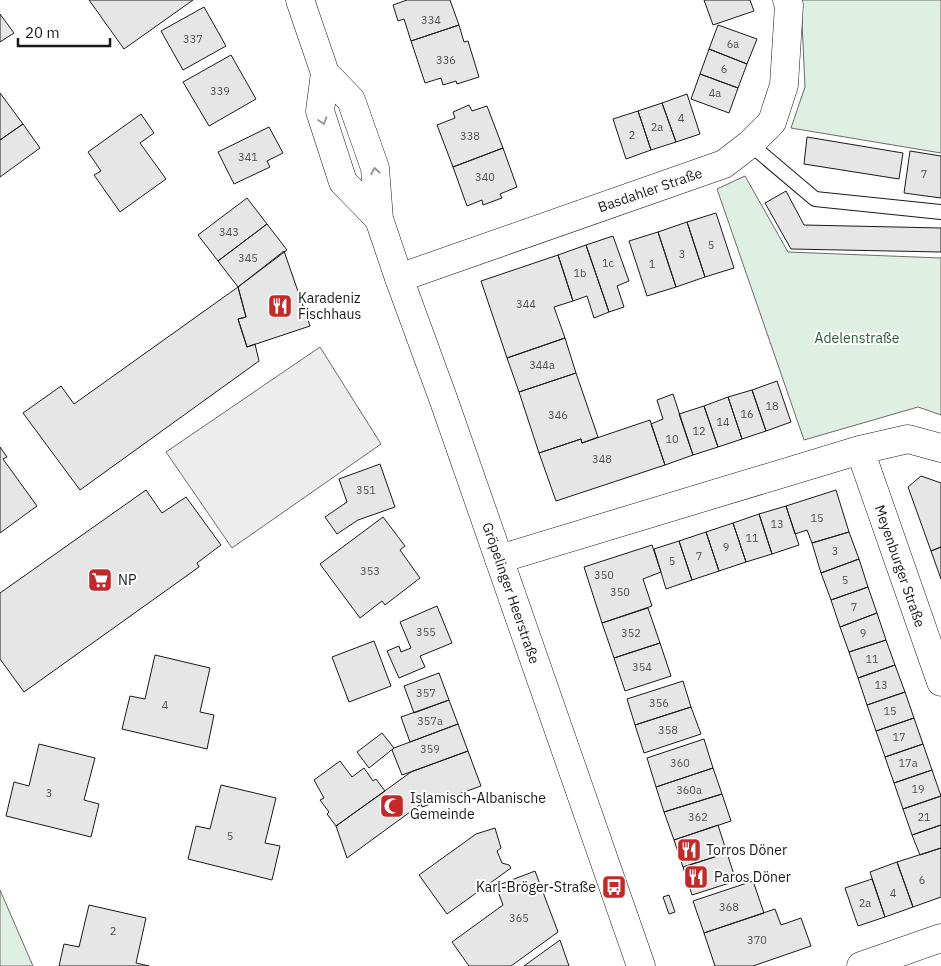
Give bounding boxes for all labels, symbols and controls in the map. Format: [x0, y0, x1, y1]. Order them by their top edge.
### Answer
house number: 334 [421, 13, 441, 27]
scale bar [18, 15, 110, 47]
text: 20 m [25, 23, 60, 42]
house number: 337 [183, 32, 203, 46]
house number: 6a [727, 37, 739, 51]
house number: 336 [436, 53, 456, 67]
house number: 6 [721, 62, 727, 76]
house number: 339 [210, 84, 230, 98]
house number: 4a [709, 86, 721, 100]
house number: 4 [678, 111, 685, 125]
one-way arrow [317, 116, 327, 124]
house number: 2a [651, 120, 663, 134]
house number: 2 [629, 128, 635, 142]
house number: 338 [460, 129, 480, 143]
house number: 341 [238, 150, 258, 164]
street label: Basdahler Straße [595, 164, 705, 216]
one-way arrow [370, 166, 380, 175]
house number: 7 [921, 167, 927, 181]
house number: 340 [475, 170, 495, 184]
house number: 343 [219, 225, 239, 239]
house number: 5 [708, 238, 714, 252]
house number: 3 [679, 247, 685, 261]
house number: 345 [238, 251, 258, 265]
house number: 1c [602, 256, 615, 270]
house number: 1 [649, 257, 656, 271]
house number: 1b [574, 266, 586, 280]
place label: Karadeniz Fischhaus [298, 289, 362, 323]
restaurant icon: Karadeniz Fischhaus [267, 293, 293, 319]
house number: 344 [516, 297, 536, 311]
park label: Adelenstraße [814, 329, 900, 347]
house number: 344a [529, 358, 555, 372]
house number: 18 [765, 399, 779, 413]
house number: 16 [740, 407, 754, 421]
house number: 346 [548, 408, 568, 422]
house number: 14 [716, 415, 730, 429]
house number: 12 [692, 424, 706, 438]
house number: 10 [665, 432, 679, 446]
house number: 348 [592, 452, 612, 466]
house number: 351 [356, 483, 376, 497]
street label: Meyenburger Straße [871, 502, 929, 630]
house number: 15 [810, 511, 824, 525]
house number: 13 [770, 517, 784, 531]
street label: Gröpelinger Heerstraße [478, 520, 544, 666]
house number: 11 [745, 531, 759, 545]
house number: 9 [723, 540, 729, 554]
house number: 3 [832, 544, 838, 558]
house number: 7 [696, 549, 702, 563]
house number: 5 [669, 554, 675, 568]
house number: 353 [360, 564, 380, 578]
supermarket icon: NP [87, 567, 113, 593]
house number: 350 [594, 568, 614, 582]
place label: NP [118, 571, 136, 589]
house number: 5 [842, 573, 848, 587]
house number: 350 [610, 585, 630, 599]
house number: 7 [851, 600, 857, 614]
house number: 355 [416, 625, 436, 639]
house number: 352 [621, 626, 641, 640]
house number: 9 [860, 626, 866, 640]
house number: 11 [865, 652, 879, 666]
house number: 354 [632, 660, 652, 674]
house number: 13 [874, 678, 888, 692]
house number: 357 [416, 686, 436, 700]
house number: 356 [649, 696, 669, 710]
house number: 4 [162, 698, 169, 712]
house number: 15 [883, 704, 897, 718]
house number: 357a [417, 714, 443, 728]
house number: 358 [658, 723, 678, 737]
house number: 17 [892, 730, 906, 744]
house number: 359 [420, 742, 440, 756]
house number: 360 [670, 756, 690, 770]
house number: 17a [898, 756, 918, 770]
house number: 19 [911, 782, 925, 796]
house number: 360a [676, 783, 702, 797]
house number: 3 [46, 786, 52, 800]
place label: Islamisch-Albanische Gemeinde [410, 789, 546, 823]
mosque icon: Islamisch-Albanische Gemeinde [379, 793, 405, 819]
house number: 362 [688, 810, 708, 824]
house number: 21 [917, 810, 931, 824]
house number: 5 [227, 829, 233, 843]
restaurant icon: Torros Döner [676, 837, 702, 863]
place label: Torros Döner [706, 841, 787, 859]
restaurant icon: Paros Döner [683, 864, 709, 890]
place label: Paros Döner [714, 868, 791, 886]
house number: 6 [919, 873, 925, 887]
bus stop icon: Karl-Bröger-Straße [601, 874, 627, 900]
place label: Karl-Bröger-Straße [476, 878, 596, 896]
house number: 4 [890, 886, 897, 900]
house number: 2a [859, 896, 871, 910]
house number: 368 [719, 900, 739, 914]
house number: 365 [509, 911, 529, 925]
house number: 2 [110, 924, 116, 938]
house number: 370 [747, 933, 767, 947]

